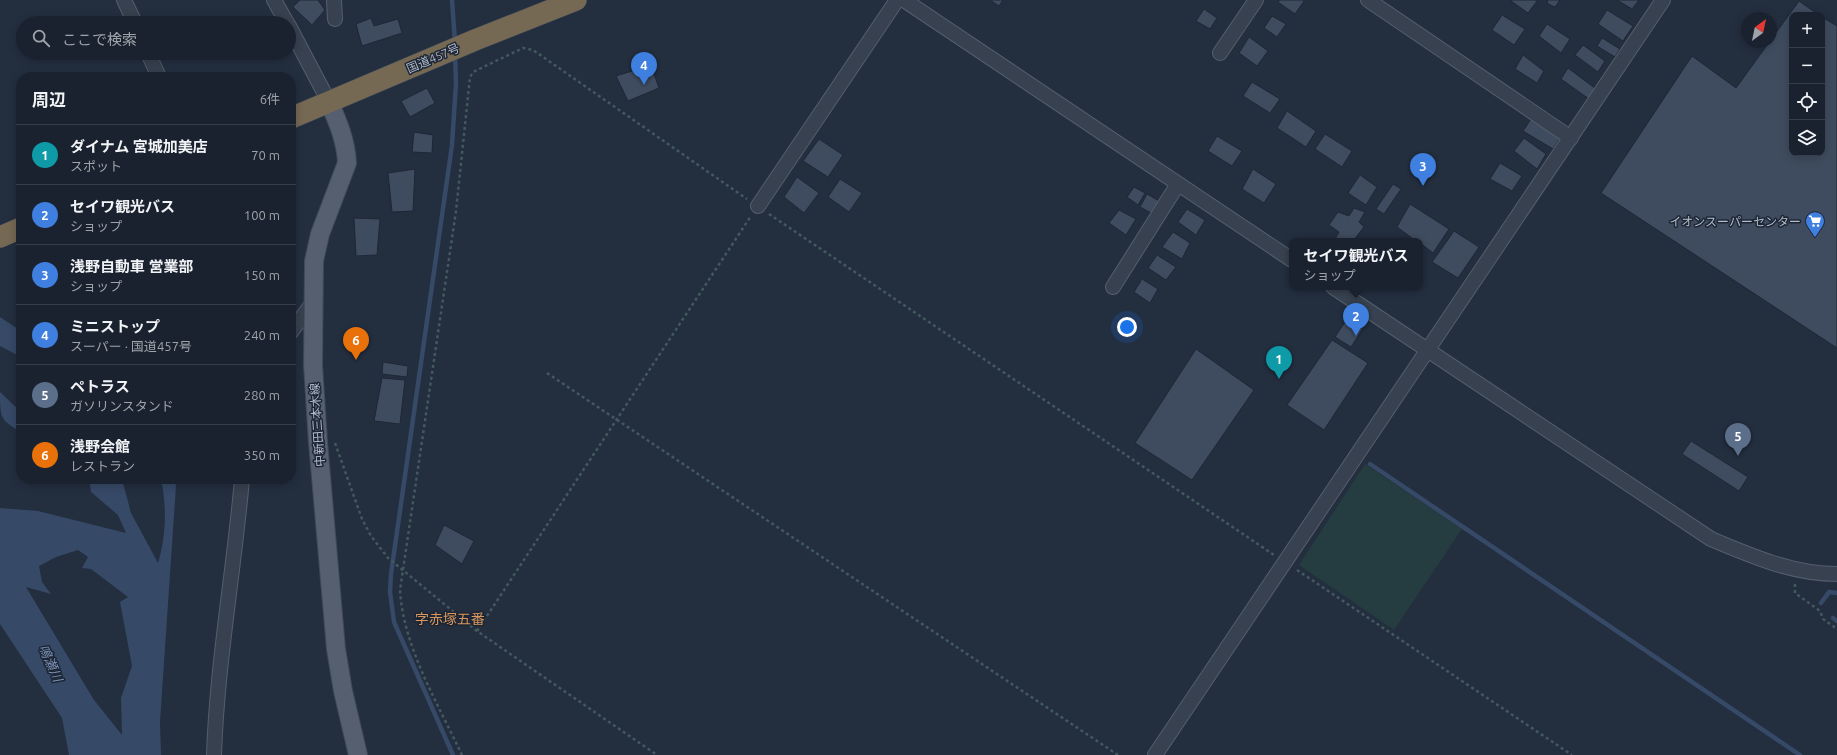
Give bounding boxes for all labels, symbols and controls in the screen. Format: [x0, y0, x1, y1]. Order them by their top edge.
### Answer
north arrow [1741, 12, 1777, 48]
map controls [1789, 12, 1825, 156]
button: + [1789, 12, 1825, 48]
search box [16, 16, 296, 60]
icon: search [30, 27, 52, 49]
text: ここで検索 [62, 31, 137, 48]
street label: 国道457号 [405, 41, 461, 75]
button: − [1789, 48, 1825, 84]
pin: 4 [631, 52, 657, 85]
button: locate [1789, 84, 1825, 120]
text: 周辺 [32, 90, 66, 109]
text: 6件 [260, 92, 280, 106]
button: layers [1789, 120, 1825, 156]
text: ダイナム 宮城加美店 [70, 138, 208, 155]
text: 1 [41, 148, 49, 162]
text: 70 m [251, 148, 280, 162]
pin: 3 [1410, 153, 1436, 186]
text: スポット [70, 159, 122, 173]
text: セイワ観光バス [70, 198, 175, 215]
text: 2 [41, 208, 49, 222]
text: 100 m [244, 208, 280, 222]
supermarket icon: イオンスーパーセンター [1804, 210, 1826, 238]
place label: イオンスーパーセンター [1669, 215, 1801, 228]
text: ショップ [70, 219, 122, 233]
popup [1289, 238, 1423, 290]
text: セイワ観光バス [1303, 247, 1409, 264]
text: 浅野自動車 営業部 [70, 258, 194, 275]
text: 3 [41, 268, 49, 282]
text: 150 m [244, 268, 280, 282]
text: ショップ [1303, 268, 1356, 282]
text: ショップ [70, 279, 122, 293]
pin: 2 [1343, 303, 1369, 336]
your location [1117, 317, 1137, 337]
text: ミニストップ [70, 318, 160, 335]
pin: 6 [343, 327, 369, 360]
text: 4 [41, 328, 49, 342]
text: 240 m [244, 328, 280, 342]
text: スーパー · 国道457号 [70, 339, 192, 353]
pin: 1 [1266, 346, 1292, 379]
text: ペトラス [70, 378, 130, 395]
street label: 中新田三本木線 [308, 383, 326, 467]
text: 5 [41, 388, 49, 402]
text: 280 m [244, 388, 280, 402]
text: ガソリンスタンド [70, 399, 174, 413]
pin: 5 [1725, 423, 1751, 456]
text: 浅野会館 [70, 438, 130, 455]
text: 6 [41, 448, 49, 462]
text: 350 m [244, 448, 280, 462]
text: レストラン [70, 459, 135, 473]
district label: 字赤塚五番 [415, 611, 485, 627]
water label: 鳴瀬川 [37, 642, 66, 685]

